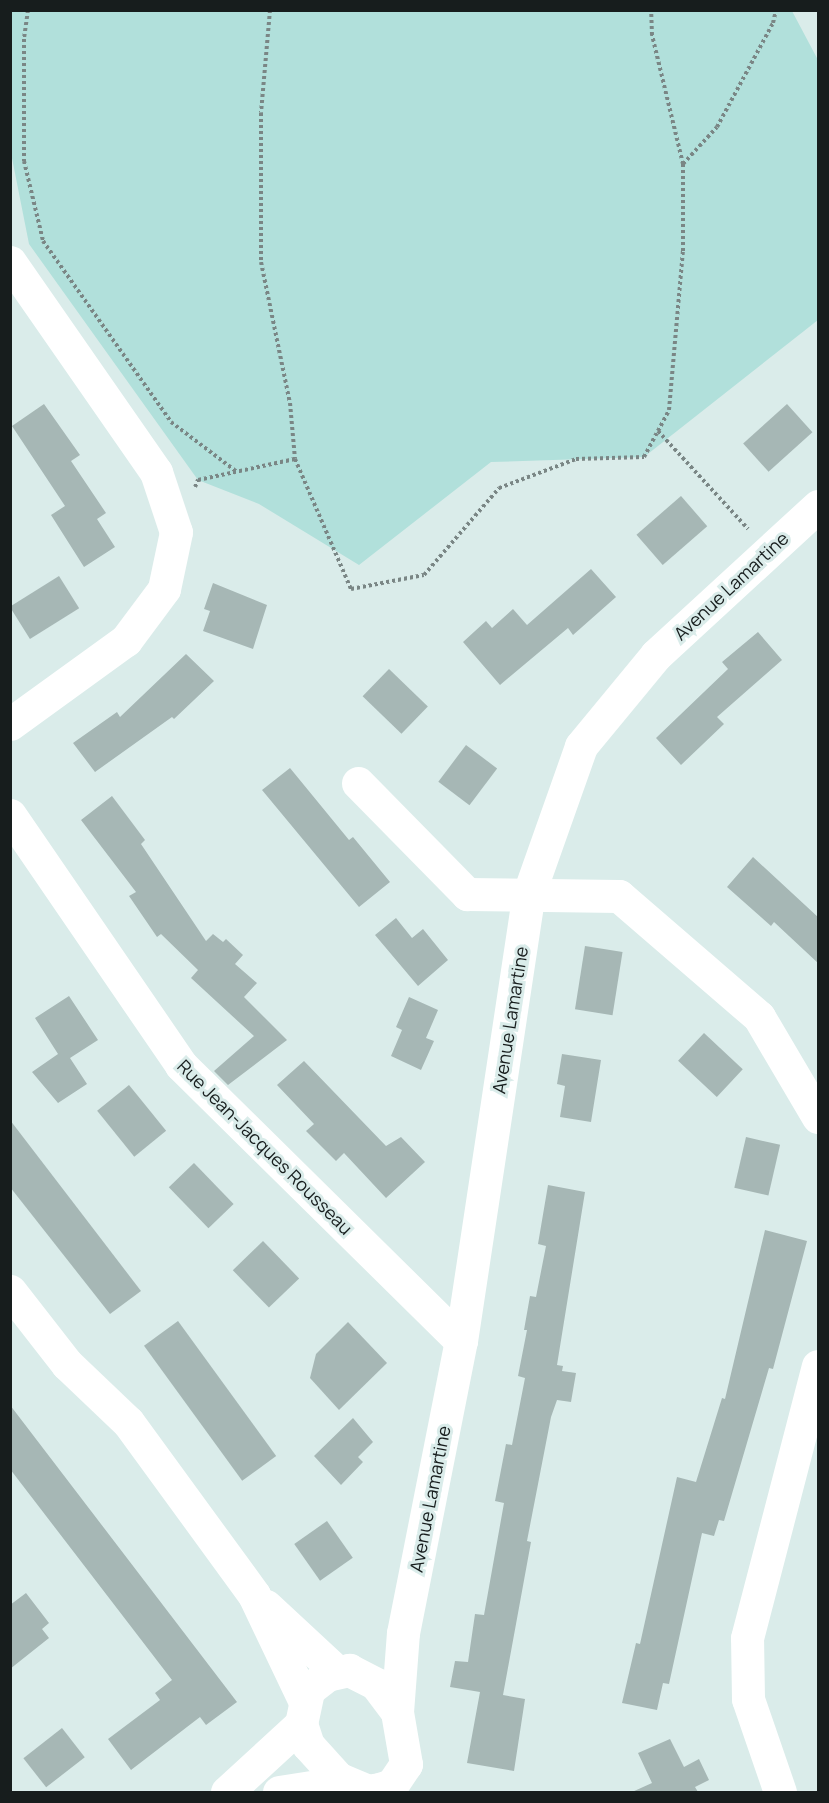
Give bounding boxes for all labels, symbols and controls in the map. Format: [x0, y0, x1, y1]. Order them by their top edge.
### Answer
street label: Avenue Lamartine [669, 527, 793, 645]
street label: Avenue Lamartine [488, 945, 532, 1095]
street label: Rue Jean-Jacques Rousseau [173, 1055, 357, 1239]
street label: Avenue Lamartine [405, 1424, 455, 1574]

